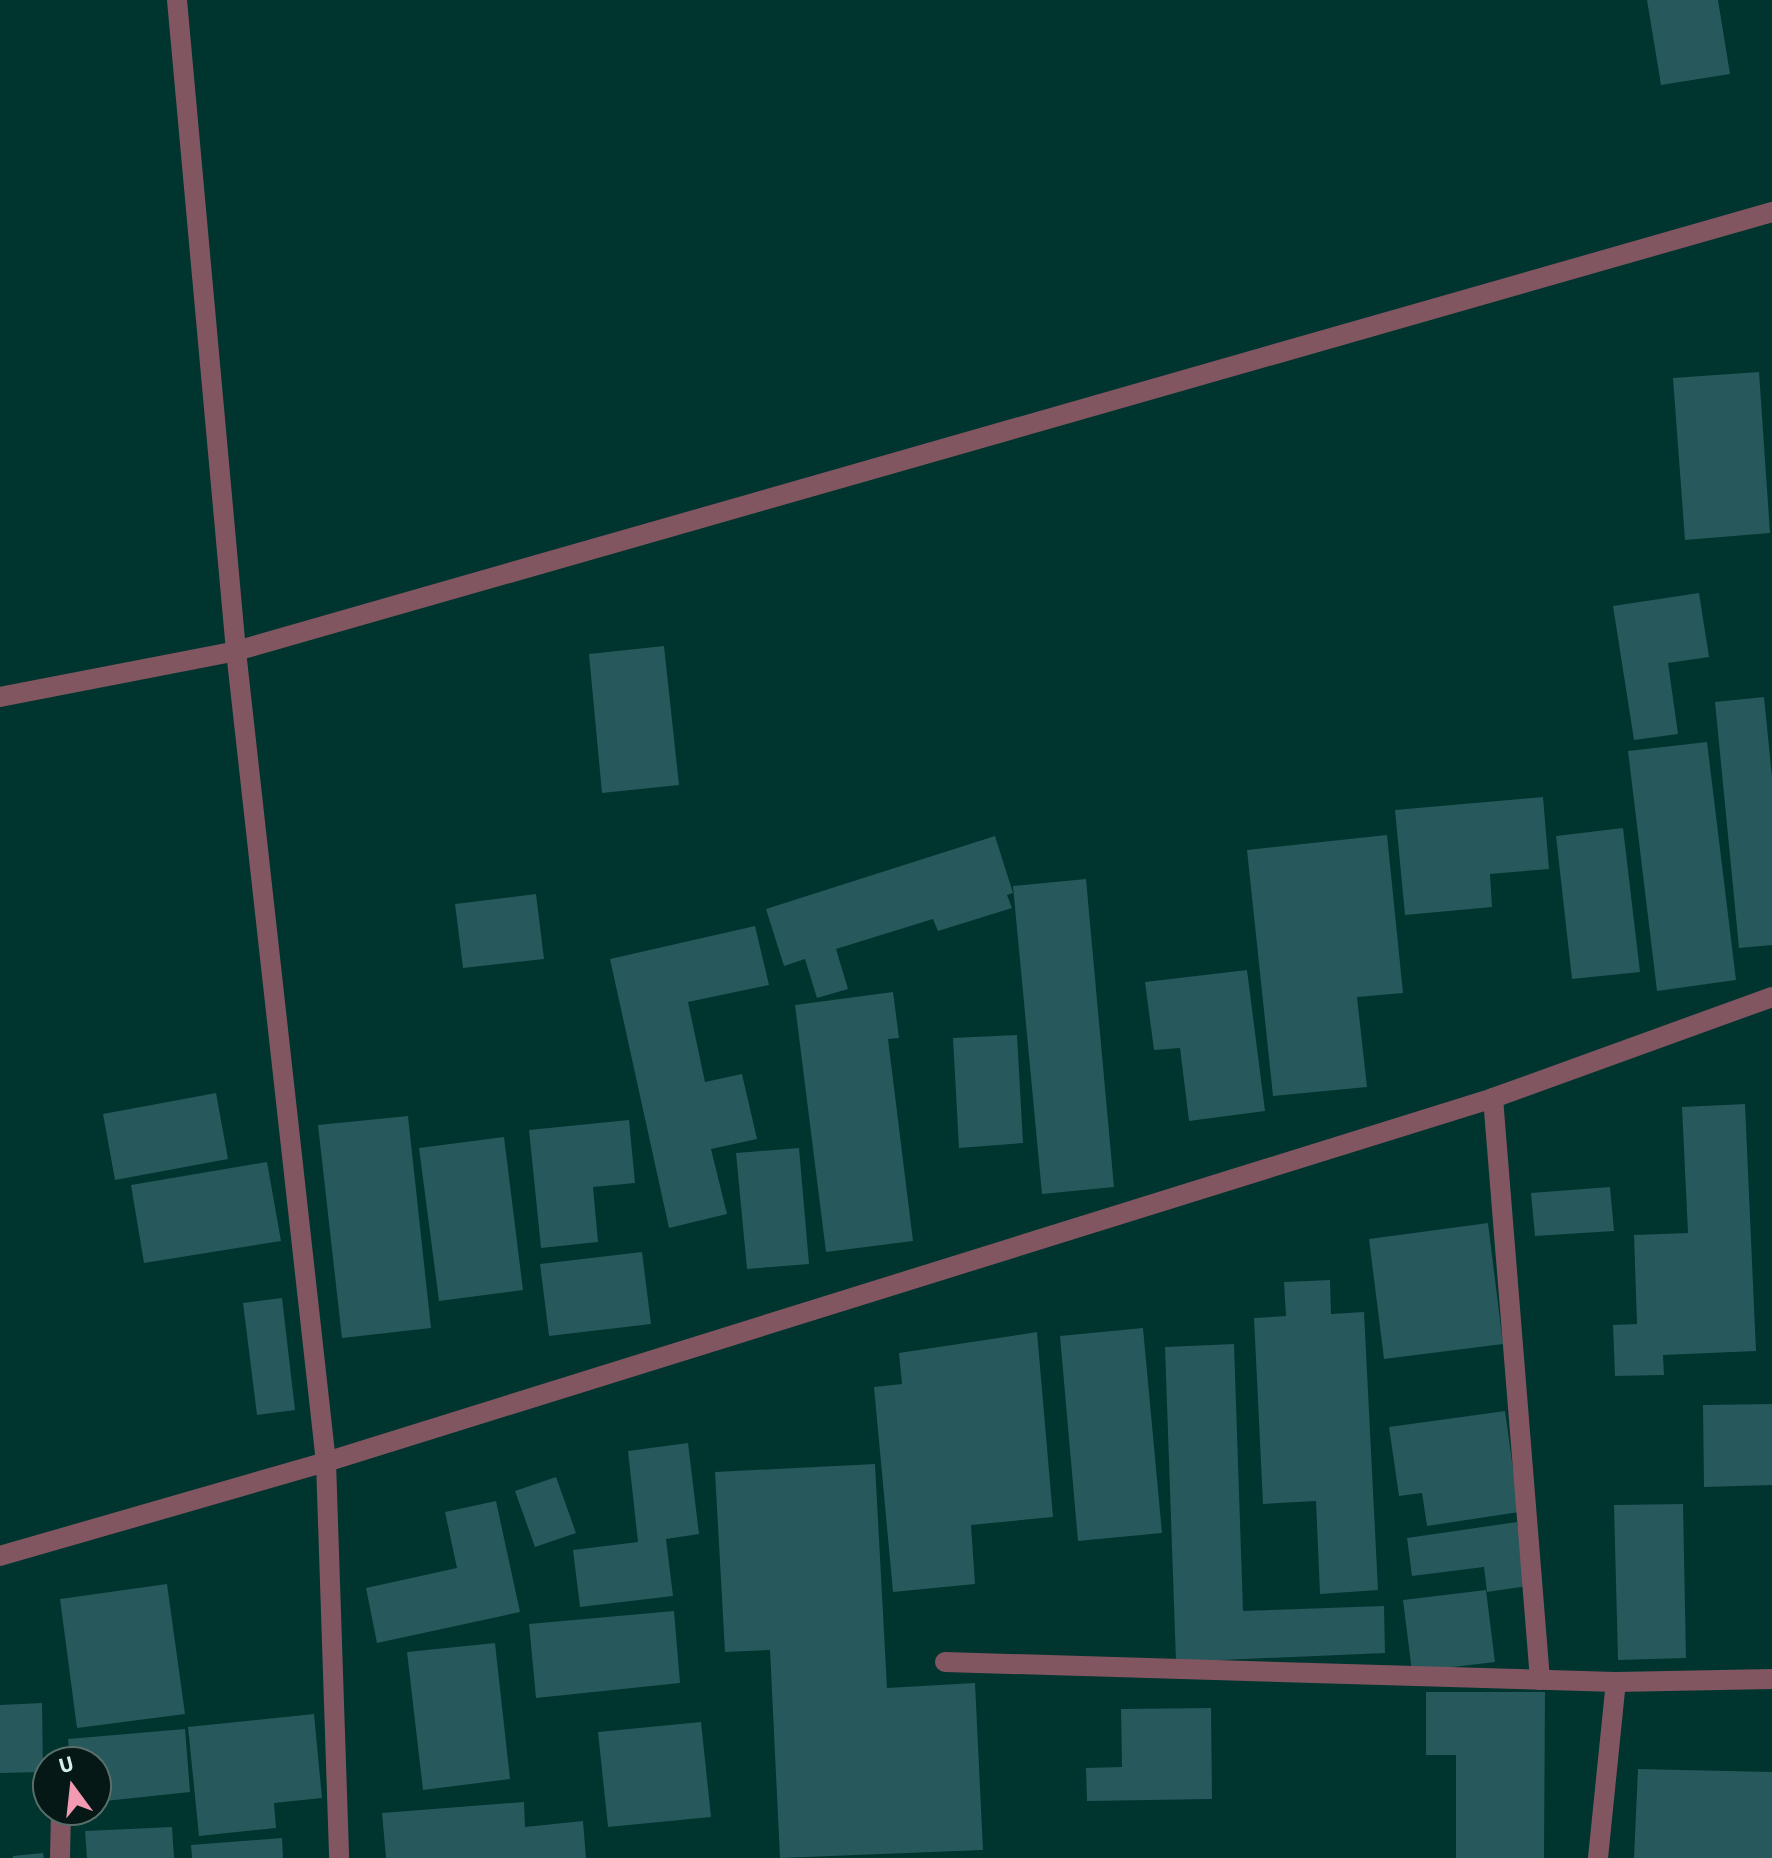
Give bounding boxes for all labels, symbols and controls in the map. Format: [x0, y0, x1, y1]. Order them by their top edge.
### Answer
north arrow [32, 1746, 112, 1826]
text: U [55, 1747, 78, 1782]

